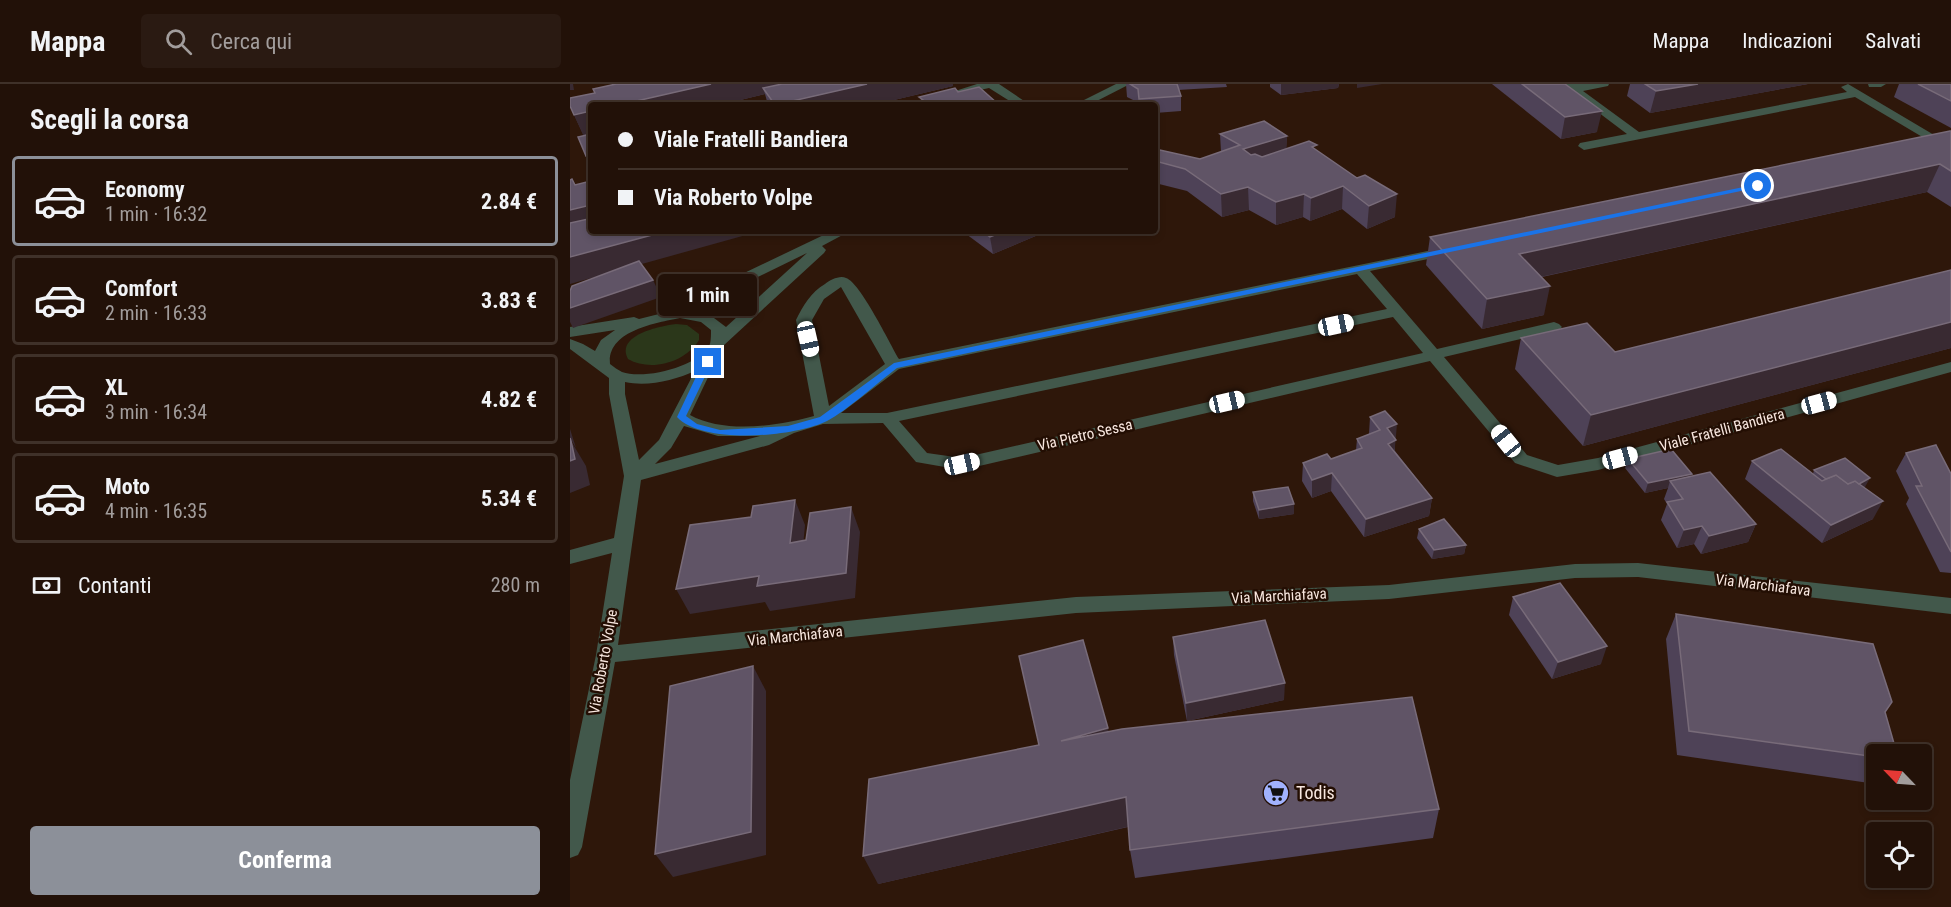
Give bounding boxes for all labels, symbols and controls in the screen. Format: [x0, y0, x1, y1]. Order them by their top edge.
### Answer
search box [141, 14, 561, 68]
text: Mappa [30, 25, 105, 58]
icon: search [162, 25, 195, 58]
text: Cerca qui [210, 29, 292, 54]
text: Mappa [1653, 29, 1709, 53]
text: Indicazioni [1742, 29, 1832, 53]
text: Salvati [1865, 29, 1921, 53]
text: Scegli la corsa [30, 104, 189, 136]
text: Viale Fratelli Bandiera [654, 127, 848, 152]
route start [1744, 172, 1771, 199]
icon: car [33, 174, 87, 228]
text: Economy [105, 177, 185, 202]
text: Via Roberto Volpe [654, 185, 813, 210]
text: 2.84 € [481, 189, 537, 214]
text: 1 min · 16:32 [105, 202, 207, 226]
icon: car [33, 273, 87, 327]
callout: 1 min [658, 275, 758, 317]
text: Comfort [105, 276, 178, 301]
text: 1 min [685, 283, 730, 307]
text: 3.83 € [481, 288, 537, 313]
text: 2 min · 16:33 [105, 301, 207, 325]
car [1317, 312, 1355, 338]
car [795, 319, 821, 359]
route end [694, 348, 721, 375]
icon: car [33, 372, 87, 426]
text: XL [105, 375, 128, 400]
text: 4.82 € [481, 387, 537, 412]
car [1207, 389, 1247, 415]
car [1799, 390, 1839, 416]
text: 3 min · 16:34 [105, 400, 207, 424]
street label: Viale Fratelli Bandiera [1658, 405, 1786, 455]
street label: Via Pietro Sessa [1036, 415, 1134, 455]
car [1488, 421, 1524, 461]
car [1600, 445, 1640, 471]
car [942, 451, 982, 477]
icon: car [33, 471, 87, 525]
text: Moto [105, 474, 150, 499]
text: 5.34 € [481, 486, 537, 511]
text: 4 min · 16:35 [105, 499, 207, 523]
icon: cash [30, 569, 63, 602]
street label: Via Marchiafava [1714, 570, 1812, 600]
text: Contanti [78, 573, 151, 598]
text: 280 m [491, 573, 540, 597]
street label: Via Marchiafava [1231, 585, 1327, 607]
street label: Via Roberto Volpe [585, 608, 621, 716]
street label: Via Marchiafava [747, 622, 843, 650]
north arrow [1866, 744, 1932, 810]
map controls [1866, 744, 1932, 888]
supermarket icon: Todis [1261, 778, 1291, 808]
place label: Todis [1296, 782, 1335, 803]
button: locate [1866, 822, 1932, 888]
button: Conferma [30, 826, 540, 895]

